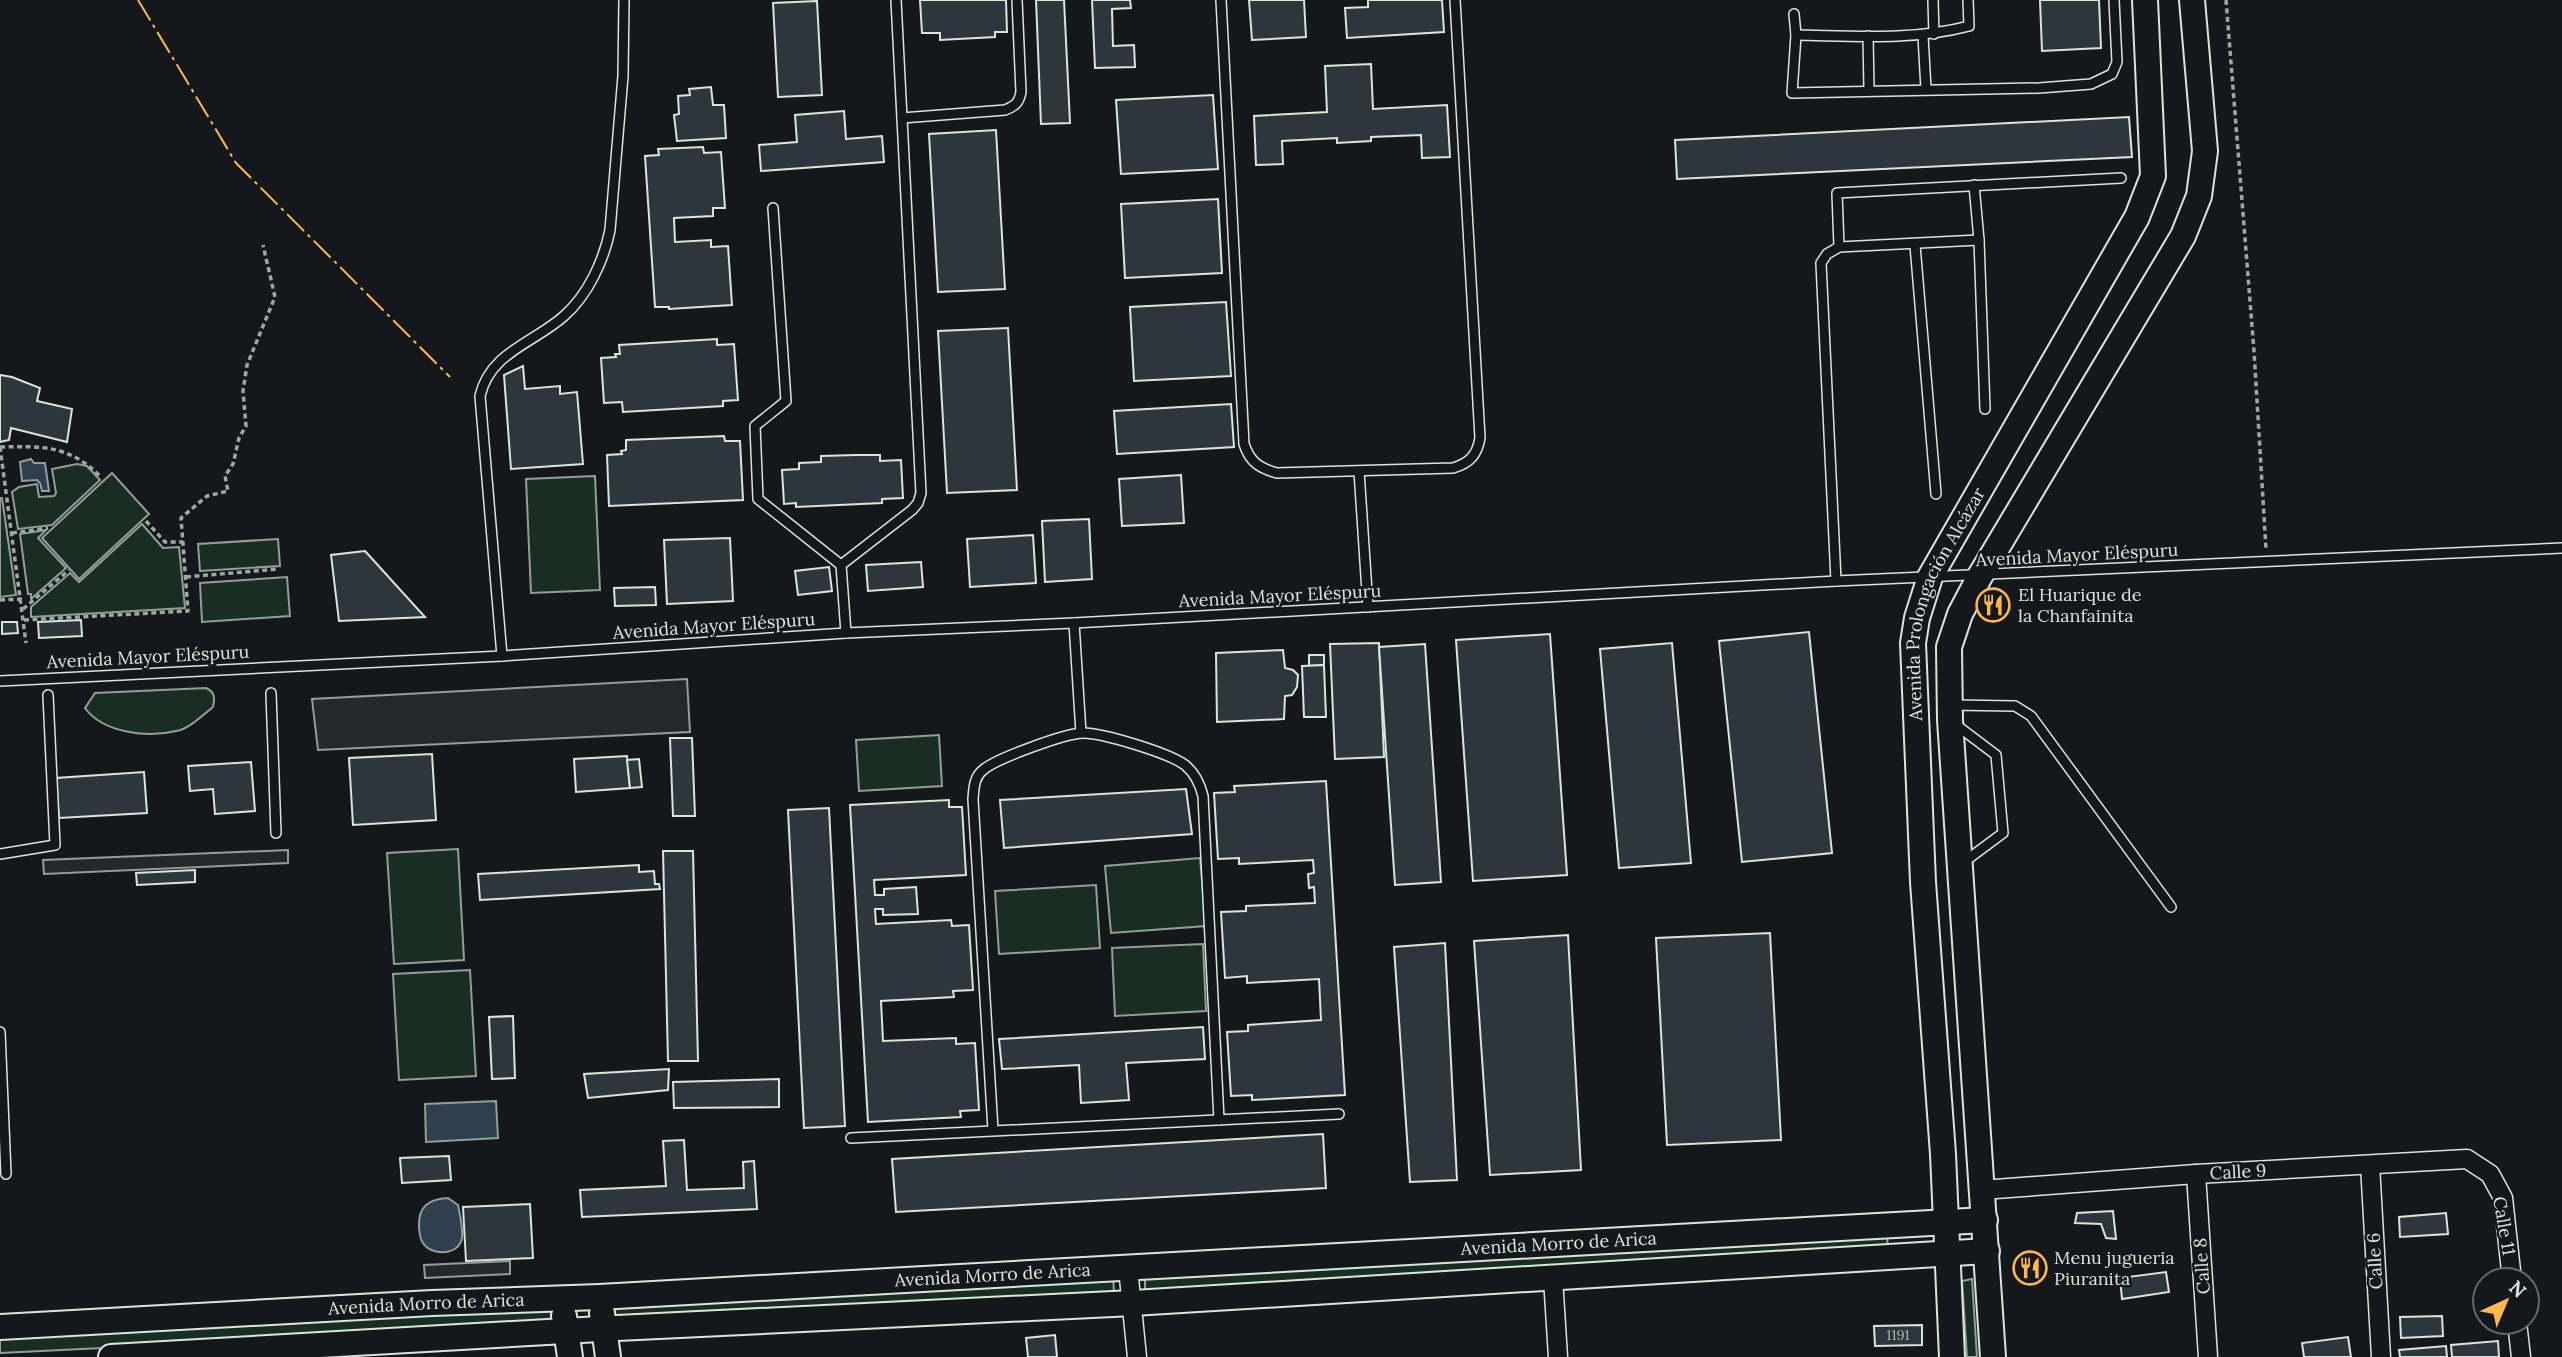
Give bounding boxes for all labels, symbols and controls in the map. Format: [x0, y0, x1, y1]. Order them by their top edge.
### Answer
street label: Avenida Prolongación Alcázar [1901, 483, 1990, 722]
street label: Avenida Mayor Eléspuru [1974, 538, 2179, 571]
street label: Avenida Mayor Eléspuru [1177, 579, 1382, 612]
place label: El Huarique de la Chanfainita [2018, 583, 2142, 627]
restaurant icon: El Huarique de la Chanfainita [1974, 586, 2012, 624]
street label: Avenida Mayor Eléspuru [611, 607, 816, 644]
street label: Avenida Mayor Eléspuru [45, 640, 250, 673]
street label: Calle 9 [2209, 1159, 2267, 1184]
street label: Calle 11 [2488, 1195, 2521, 1257]
street label: Avenida Morro de Arica [1459, 1226, 1657, 1260]
street label: Calle 6 [2362, 1232, 2387, 1290]
street label: Calle 8 [2188, 1237, 2215, 1295]
place label: Menu jugueria Piuranita [2054, 1246, 2175, 1290]
restaurant icon: Menu jugueria Piuranita [2011, 1249, 2049, 1287]
street label: Avenida Morro de Arica [893, 1258, 1091, 1292]
north arrow [2471, 1266, 2541, 1336]
text: N [2504, 1275, 2532, 1303]
street label: Avenida Morro de Arica [327, 1288, 525, 1320]
house number: 1191 [1886, 1326, 1910, 1344]

